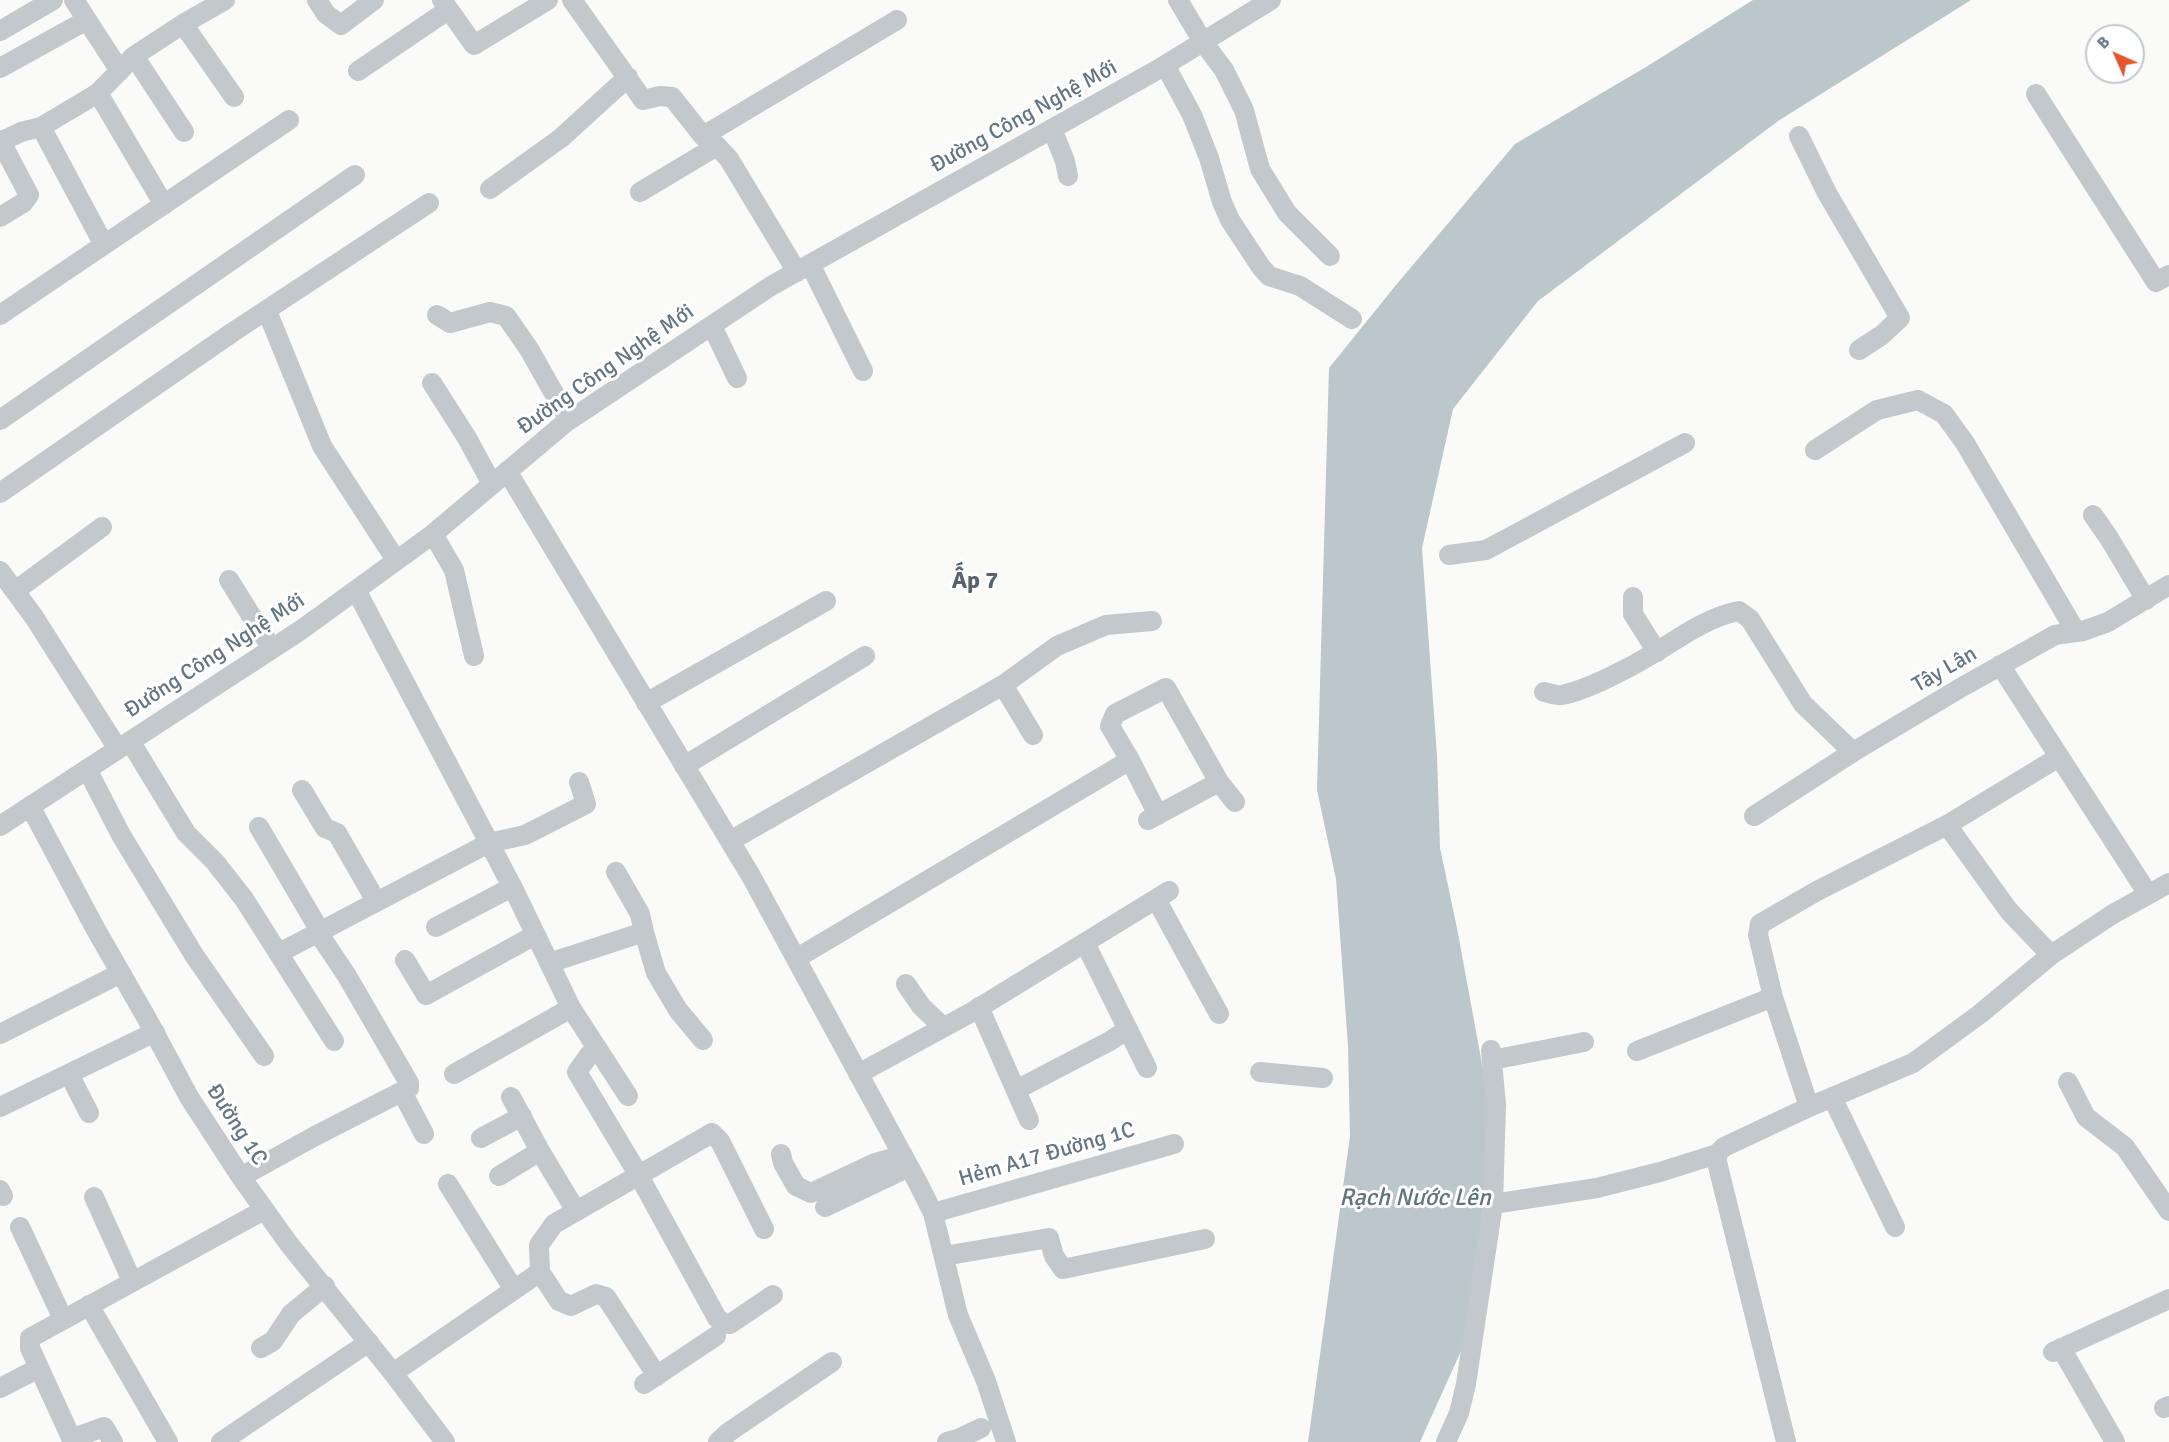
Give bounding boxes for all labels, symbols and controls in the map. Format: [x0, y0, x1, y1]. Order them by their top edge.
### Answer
north arrow [2085, 24, 2145, 84]
text: B [2093, 32, 2114, 53]
street label: Đường Công Nghệ Mới [926, 55, 1122, 179]
street label: Đường Công Nghệ Mới [513, 299, 699, 441]
district label: Ấp 7 [952, 568, 998, 596]
street label: Đường Công Nghệ Mới [120, 588, 310, 724]
street label: Tây Lân [1908, 641, 1982, 699]
street label: Đường 1C [200, 1079, 272, 1171]
street label: Hẻm A17 Đường 1C [956, 1117, 1138, 1193]
water label: Rạch Nước Lên [1339, 1185, 1491, 1213]

